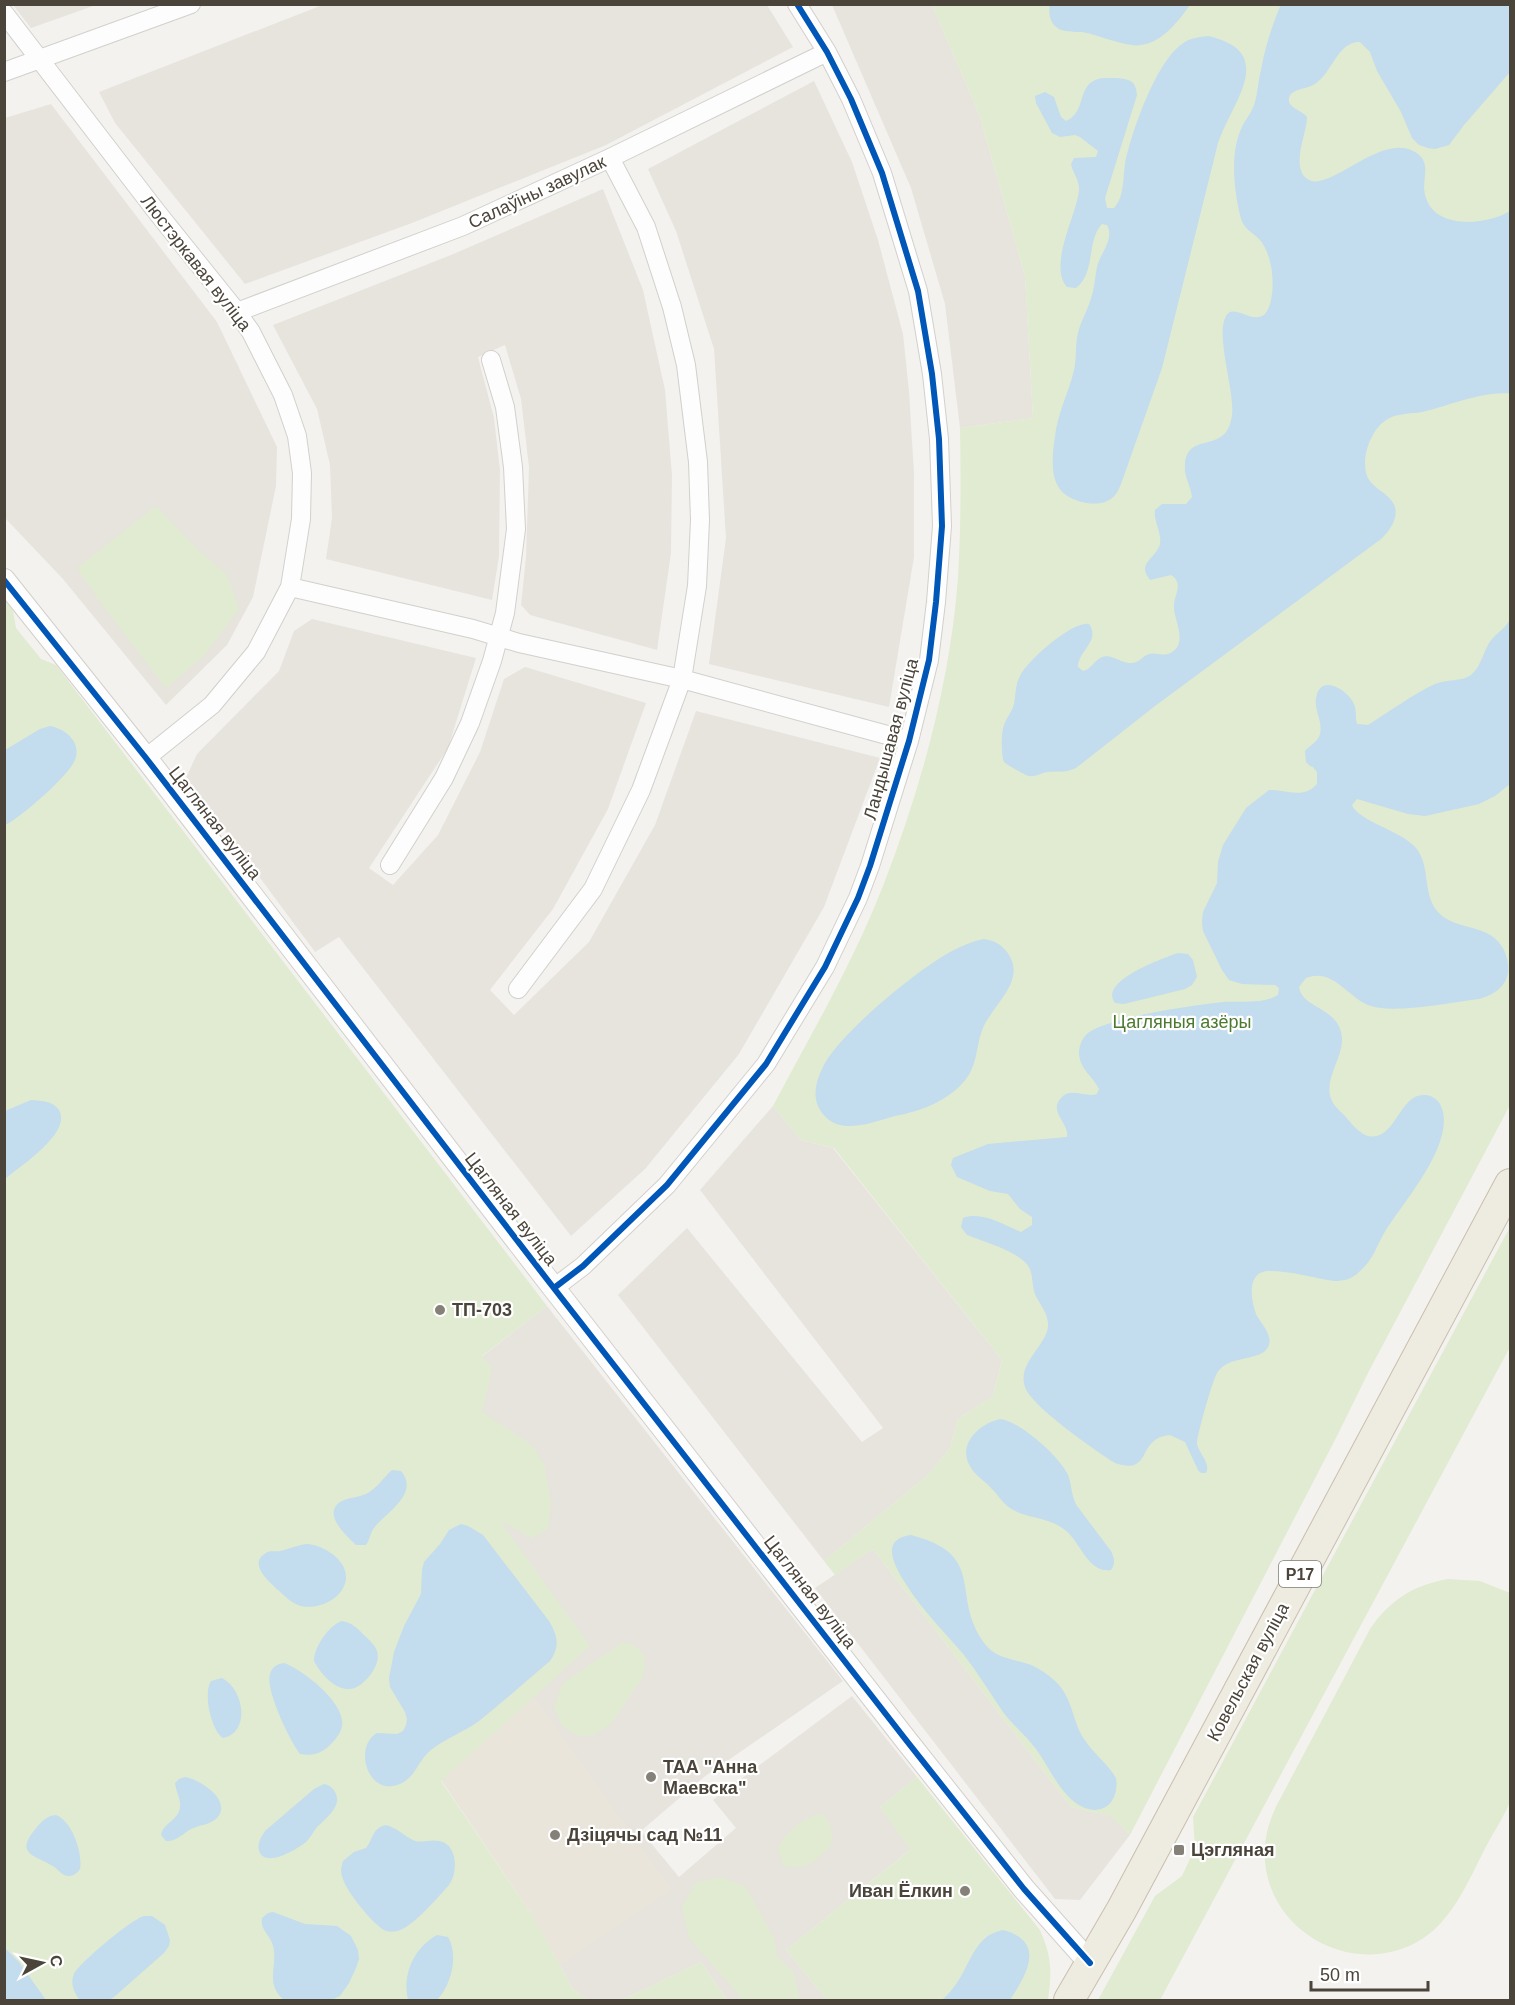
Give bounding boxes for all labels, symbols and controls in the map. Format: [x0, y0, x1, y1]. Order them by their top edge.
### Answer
street label: Салаўіны завулак [465, 151, 609, 233]
street label: Люстэркавая вуліца [137, 191, 256, 336]
street label: Ландышавая вуліца [860, 655, 922, 822]
street label: Цагляная вуліца [165, 763, 266, 884]
park label: Цагляныя азёры [1113, 1012, 1251, 1032]
street label: Цагляная вуліца [461, 1149, 562, 1270]
place label: ТП-703 [452, 1300, 512, 1320]
marker: ТП-703 [433, 1303, 447, 1317]
street label: Цагляная вуліца [760, 1532, 861, 1653]
road number: Р17 [1279, 1561, 1321, 1587]
street label: Ковельская вуліца [1203, 1599, 1293, 1745]
place label: ТАА "Анна Маевска" [663, 1757, 758, 1798]
marker: ТАА "Анна Маевска" [644, 1770, 658, 1784]
place label: Дзіцячы сад №11 [567, 1825, 722, 1845]
marker: Дзіцячы сад №11 [548, 1828, 562, 1842]
place label: Цэгляная [1191, 1840, 1274, 1860]
marker: Цэгляная [1172, 1843, 1186, 1857]
place label: Иван Ёлкин [849, 1881, 953, 1901]
marker: Иван Ёлкин [958, 1884, 972, 1898]
north arrow [12, 1933, 72, 1993]
text: С [47, 1954, 66, 1968]
scale bar [1311, 1954, 1428, 1992]
text: 50 m [1320, 1965, 1360, 1985]

